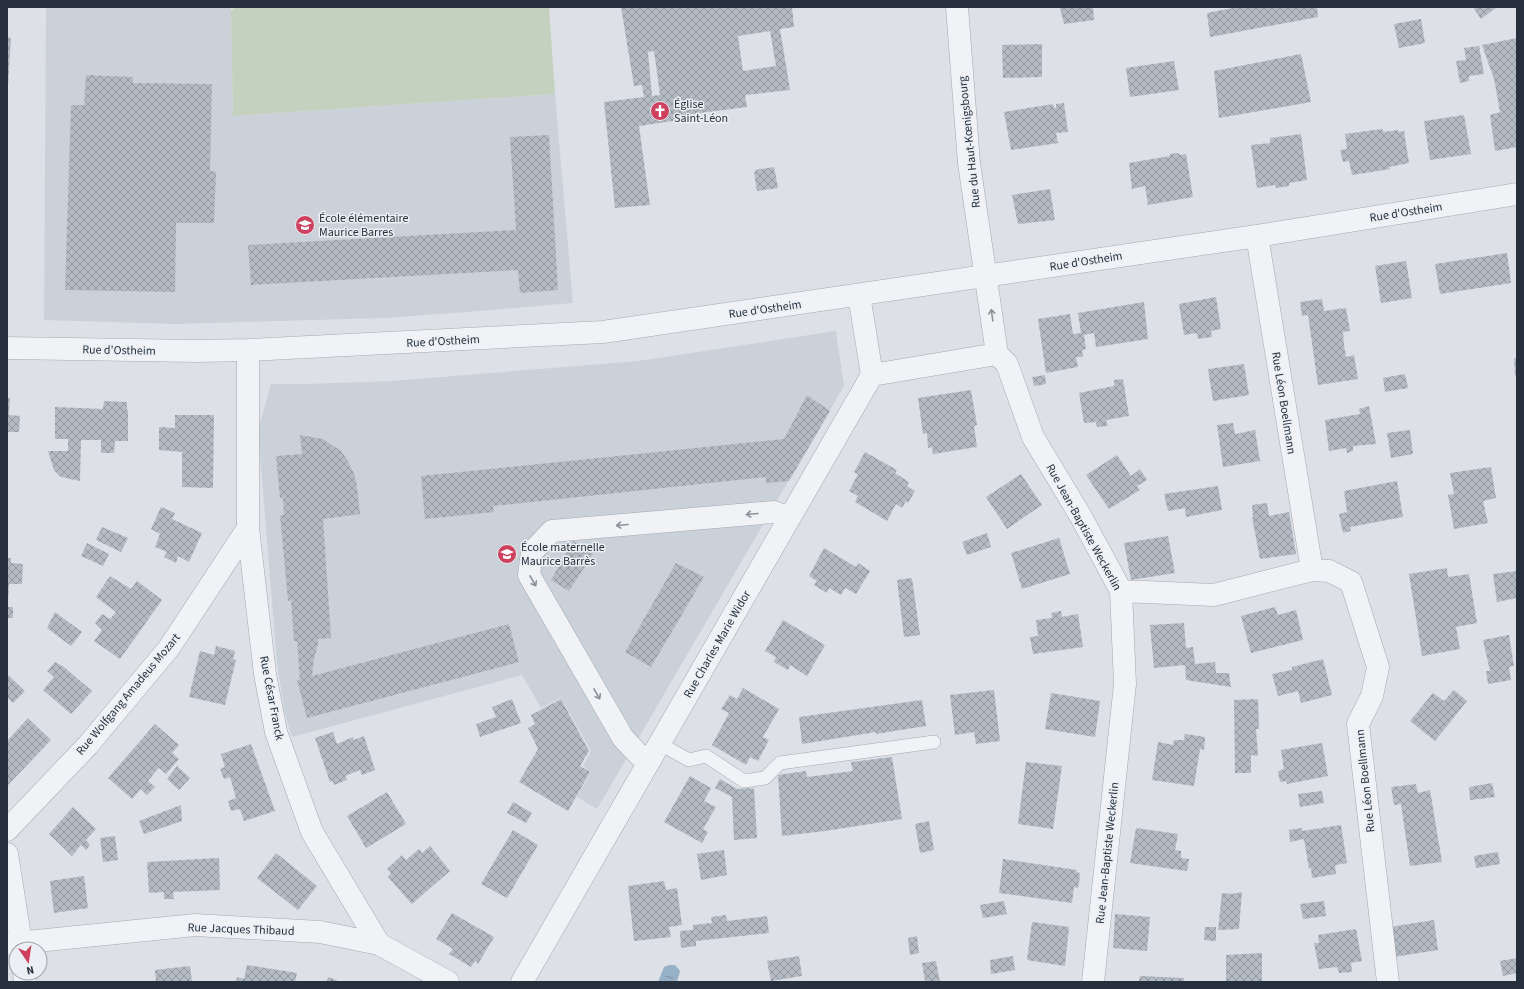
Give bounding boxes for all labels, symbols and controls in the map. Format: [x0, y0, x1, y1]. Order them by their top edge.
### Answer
street label: Rue du Haut-Kœnigsbourg [954, 75, 985, 209]
place label: Église Saint-Léon [674, 96, 728, 127]
church icon: Église Saint-Léon [649, 100, 671, 122]
street label: Rue d'Ostheim [1368, 198, 1444, 227]
place label: École élémentaire Maurice Barres [319, 210, 409, 241]
school or university icon: École élémentaire Maurice Barres [294, 214, 316, 236]
street label: Rue d'Ostheim [1048, 247, 1124, 276]
street label: Rue d'Ostheim [727, 296, 803, 323]
one-way arrow [988, 309, 996, 322]
street label: Rue d'Ostheim [406, 331, 480, 352]
street label: Rue d'Ostheim [82, 341, 156, 360]
street label: Rue Léon Boellmann [1267, 351, 1300, 456]
street label: Rue Jean-Baptiste Weckerlin [1042, 461, 1126, 594]
one-way arrow [746, 511, 759, 518]
one-way arrow [616, 521, 629, 528]
place label: École maternelle Maurice Barrès [521, 539, 605, 570]
school or university icon: École maternelle Maurice Barrès [496, 543, 518, 565]
one-way arrow [529, 575, 537, 587]
street label: Rue Charles Marie Widor [680, 587, 756, 701]
street label: Rue Wolfgang Amadeus Mozart [72, 630, 184, 759]
street label: Rue César Franck [255, 654, 288, 742]
one-way arrow [594, 688, 602, 700]
street label: Rue Léon Boellmann [1352, 729, 1379, 833]
street label: Rue Jean-Baptiste Weckerlin [1092, 781, 1123, 925]
street label: Rue Jacques Thibaud [187, 919, 295, 940]
north arrow [8, 941, 48, 981]
text: N [25, 962, 35, 978]

